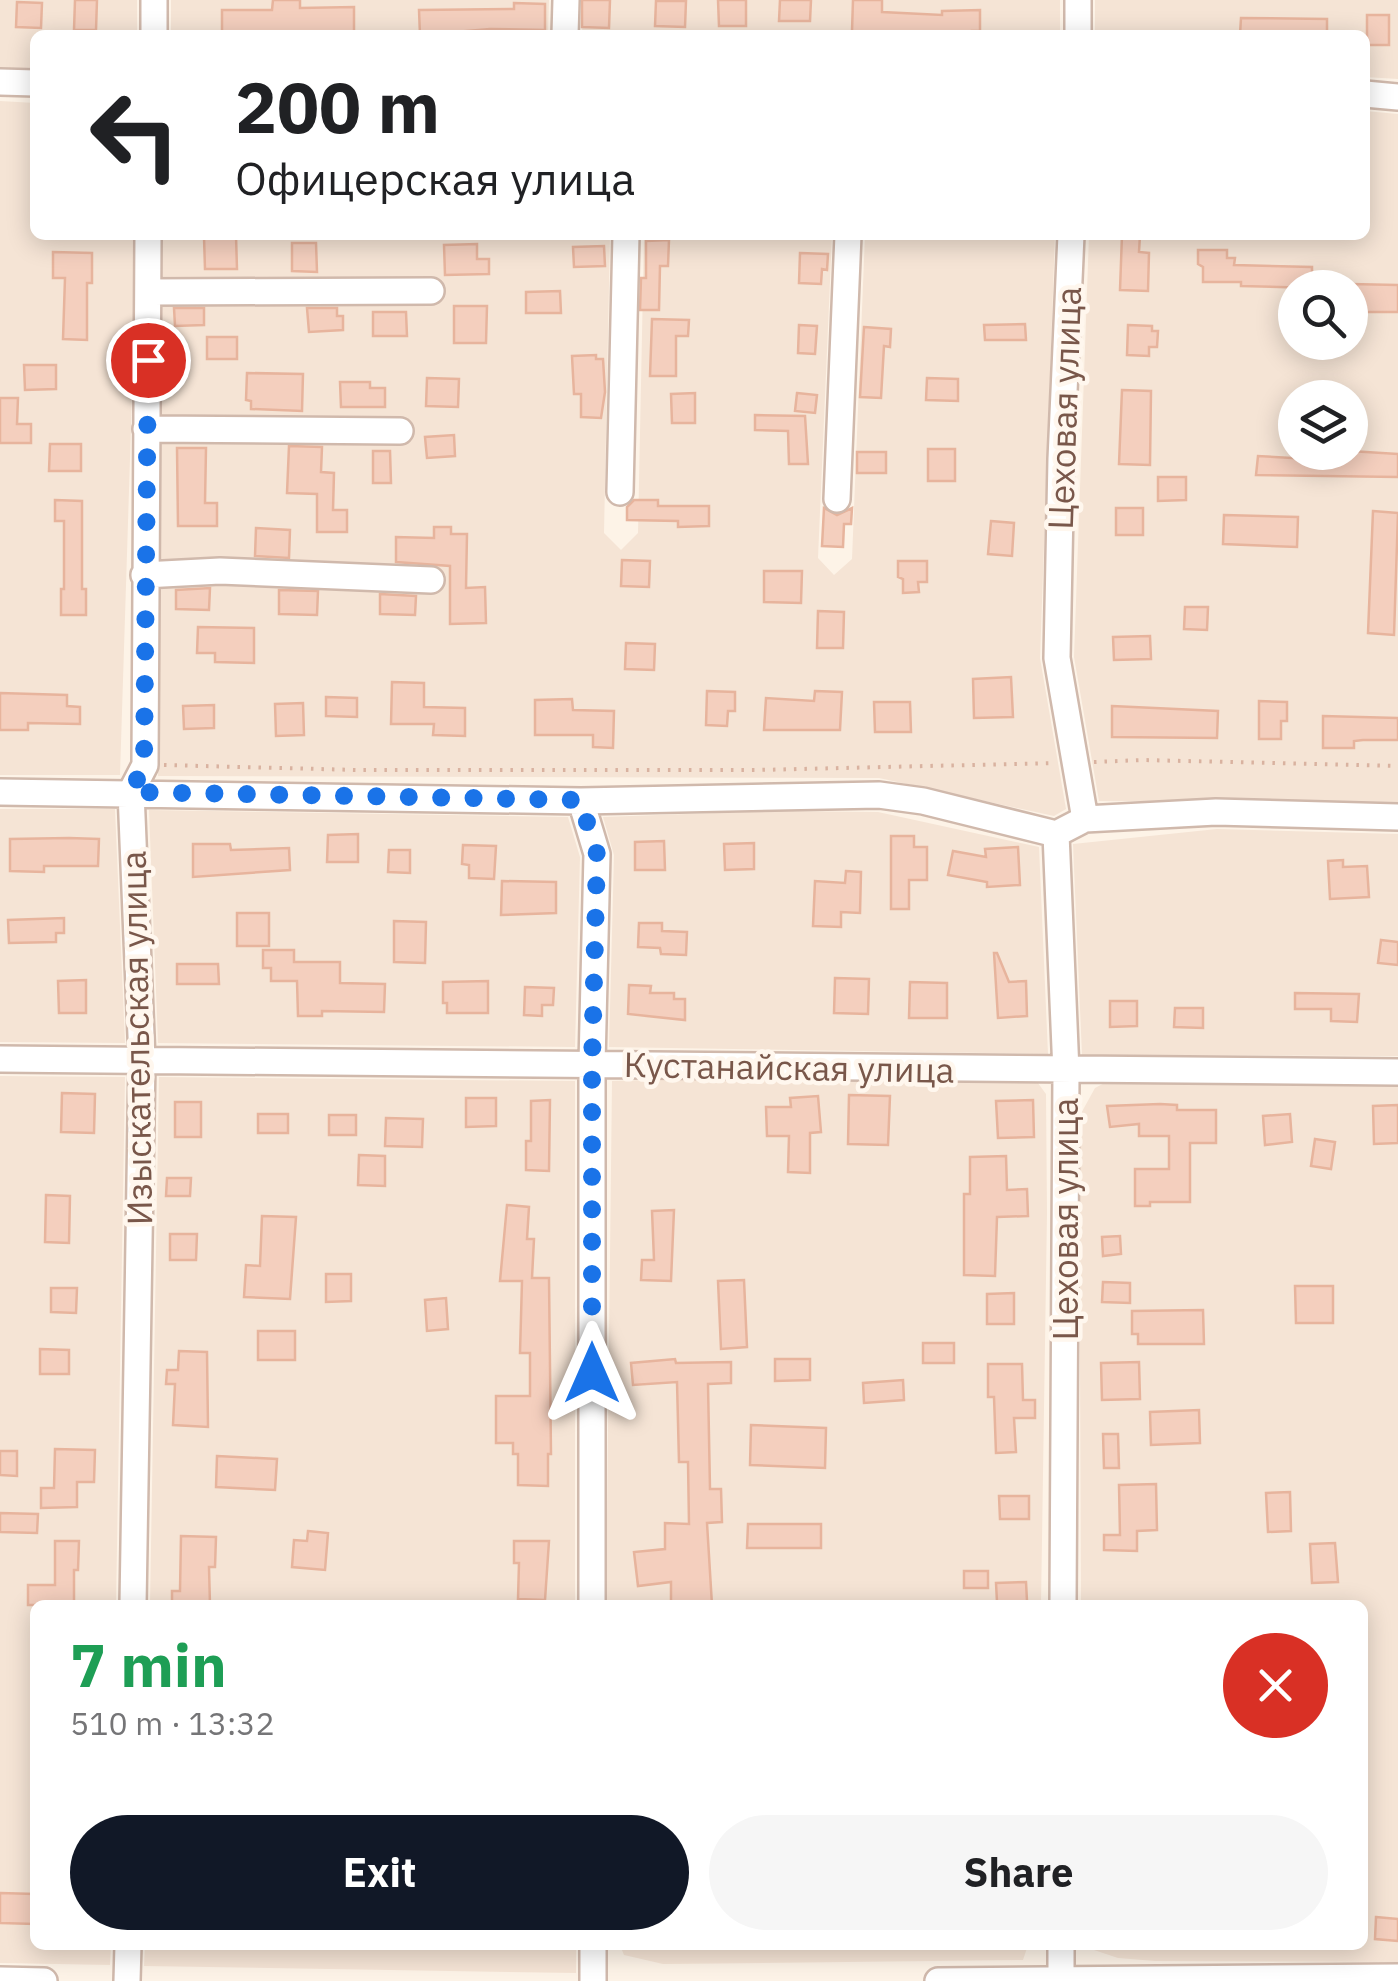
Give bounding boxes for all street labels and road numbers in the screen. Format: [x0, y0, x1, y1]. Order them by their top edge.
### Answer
street label: Цеховая улица [1037, 286, 1091, 530]
street label: Изыскательская улица [110, 850, 162, 1226]
street label: Кустанайская улица [623, 1041, 955, 1093]
street label: Цеховая улица [1042, 1097, 1088, 1341]

